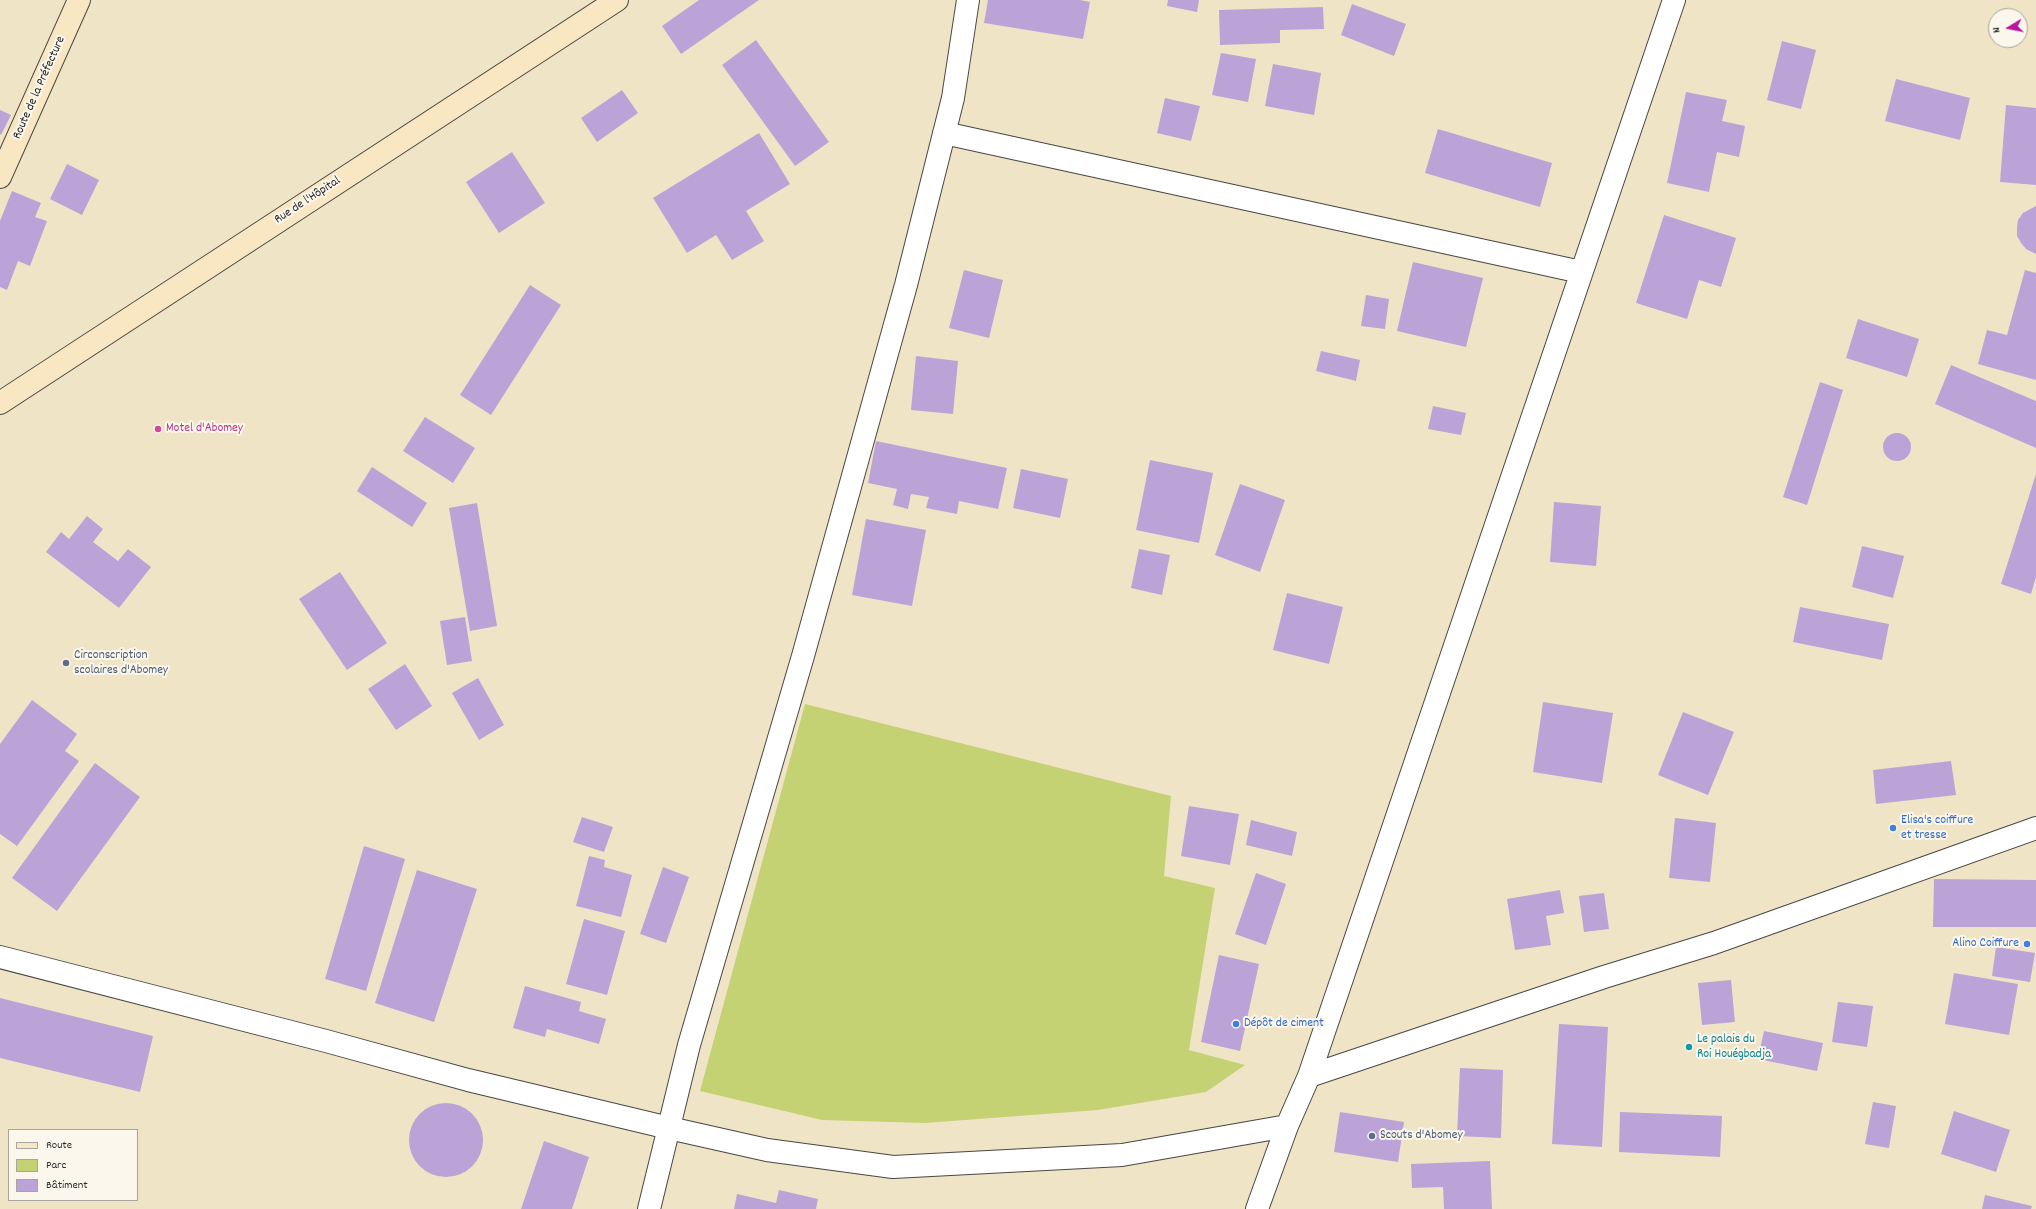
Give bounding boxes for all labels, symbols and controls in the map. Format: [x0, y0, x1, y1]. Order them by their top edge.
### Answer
north arrow [1988, 8, 2028, 48]
text: N [1989, 26, 2006, 34]
street label: Route de la Préfecture [10, 34, 70, 142]
street label: Rue de l'Hôpital [272, 174, 344, 228]
place label: Motel d'Abomey [166, 421, 243, 437]
marker: Motel d'Abomey [153, 424, 163, 434]
place label: Circonscription scolaires d'Abomey [74, 648, 168, 679]
marker: Circonscription scolaires d'Abomey [61, 658, 71, 668]
place label: Elisa's coiffure et tresse [1901, 813, 1973, 844]
marker: Elisa's coiffure et tresse [1888, 823, 1898, 833]
place label: Alino Coiffure [1952, 936, 2019, 952]
marker: Alino Coiffure [2022, 939, 2032, 949]
place label: Dépôt de ciment [1244, 1016, 1324, 1032]
marker: Dépôt de ciment [1231, 1019, 1241, 1029]
place label: Le palais du Roi Houégbadja [1697, 1032, 1771, 1063]
marker: Le palais du Roi Houégbadja [1684, 1042, 1694, 1052]
place label: Scouts d'Abomey [1380, 1128, 1463, 1144]
legend [8, 1129, 138, 1201]
marker: Scouts d'Abomey [1367, 1131, 1377, 1141]
text: Route [46, 1137, 72, 1154]
text: Parc [46, 1157, 66, 1174]
text: Bâtiment [46, 1177, 88, 1194]

